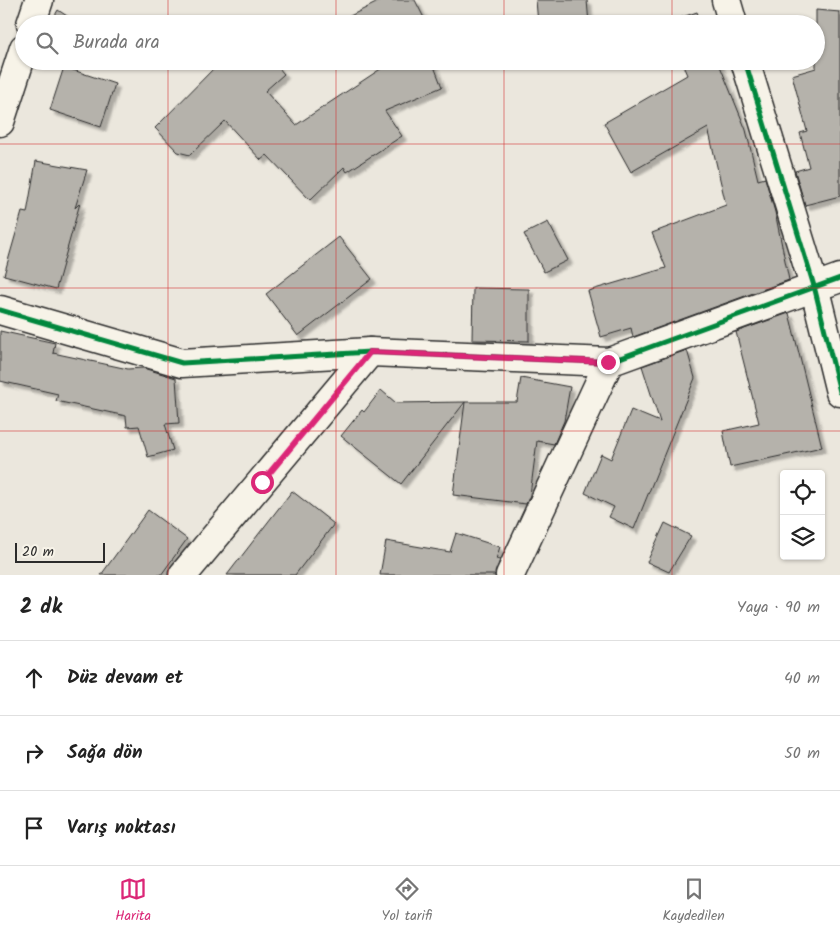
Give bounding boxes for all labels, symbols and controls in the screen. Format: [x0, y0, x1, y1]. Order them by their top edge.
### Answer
search box [15, 15, 825, 70]
text: Burada ara [73, 28, 160, 58]
icon: search [33, 29, 61, 57]
route end [597, 351, 620, 374]
map controls [780, 470, 825, 560]
button: locate [780, 470, 825, 515]
route start [251, 471, 274, 494]
button: layers [780, 515, 825, 560]
scale bar [15, 540, 105, 563]
text: 20 m [22, 541, 54, 563]
text: 2 dk [20, 591, 62, 624]
text: Yaya · 90 m [737, 595, 820, 620]
text: Düz devam et [67, 663, 183, 693]
icon: ahead [20, 664, 48, 692]
text: 40 m [784, 666, 820, 691]
text: Sağa dön [67, 738, 143, 768]
icon: right [20, 739, 48, 767]
text: 50 m [784, 741, 820, 766]
text: Varış noktası [67, 813, 175, 843]
icon: arrive [20, 814, 48, 842]
tab: Harita [115, 875, 151, 927]
tab: Yol tarifi [381, 875, 432, 927]
tab: Kaydedilen [663, 875, 725, 927]

